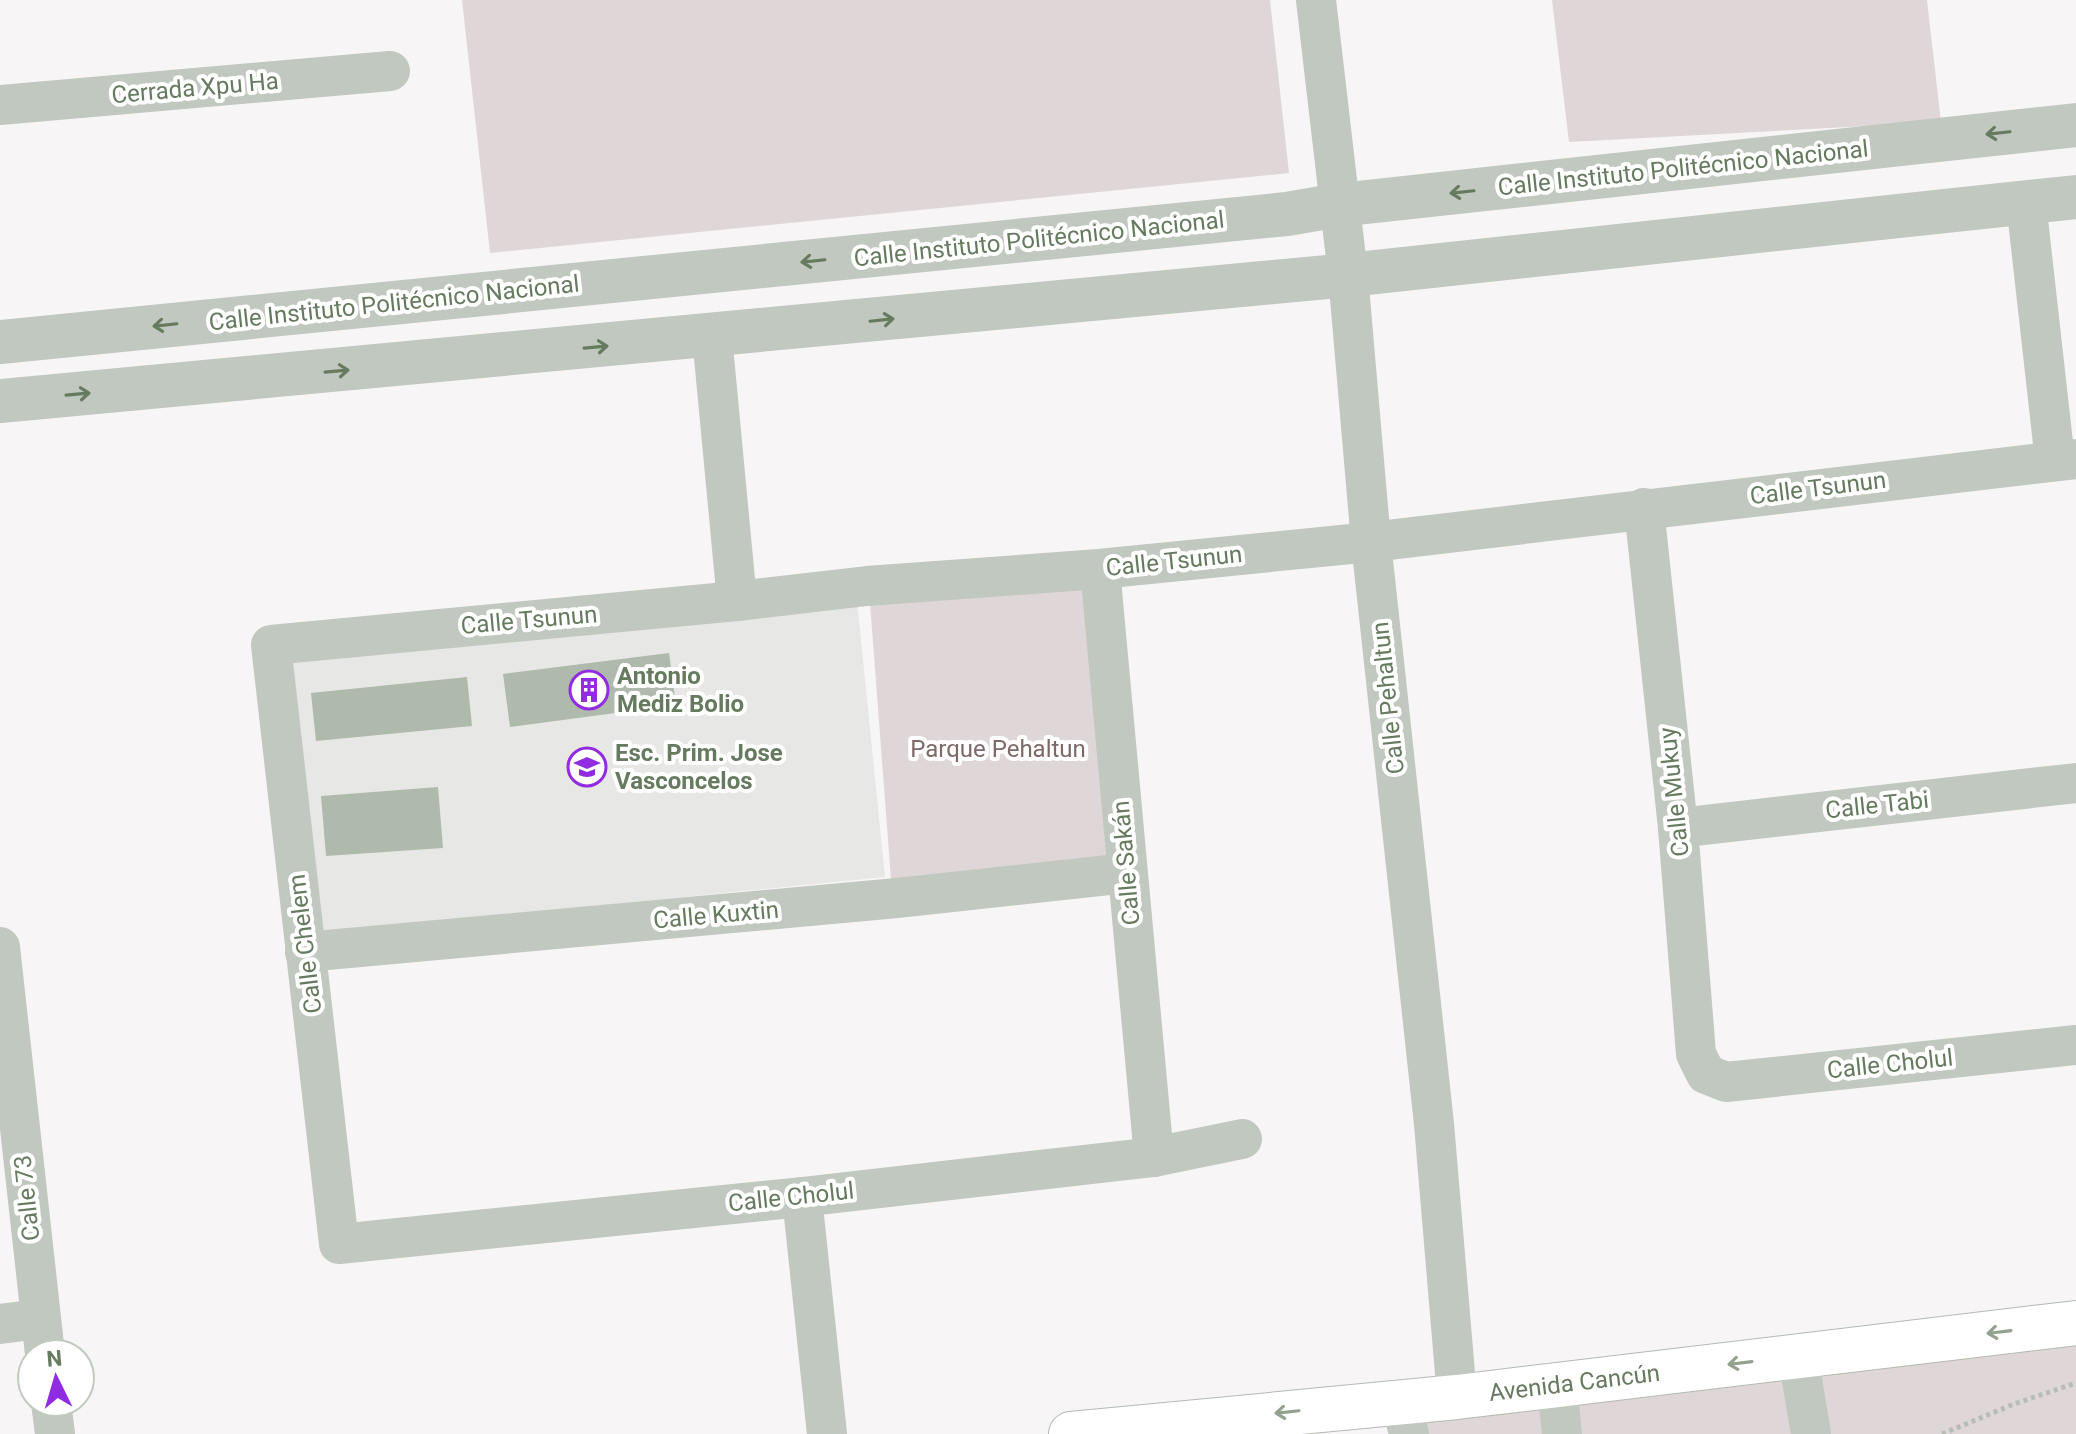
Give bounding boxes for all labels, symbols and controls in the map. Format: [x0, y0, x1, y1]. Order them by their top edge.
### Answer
street label: Cerrada Xpu Ha [110, 67, 280, 109]
one-way arrow [1986, 126, 2012, 141]
street label: Calle Instituto Politécnico Nacional [1496, 135, 1870, 201]
one-way arrow [1449, 185, 1476, 200]
street label: Calle Instituto Politécnico Nacional [852, 206, 1226, 272]
one-way arrow [800, 254, 827, 269]
street label: Calle Instituto Politécnico Nacional [207, 270, 581, 336]
one-way arrow [868, 312, 895, 327]
one-way arrow [152, 318, 179, 333]
one-way arrow [582, 339, 608, 354]
one-way arrow [323, 363, 350, 378]
one-way arrow [64, 387, 91, 402]
street label: Calle Tsunun [1748, 466, 1888, 510]
street label: Calle Tsunun [1104, 540, 1244, 582]
street label: Calle Tsunun [460, 600, 598, 640]
street label: Calle Pehaltun [1366, 620, 1410, 776]
place label: Antonio Mediz Bolio [617, 662, 744, 718]
building icon: Antonio Mediz Bolio [568, 669, 610, 711]
street label: Calle Mukuy [1653, 725, 1695, 858]
park label: Parque Pehaltun [910, 735, 1086, 763]
place label: Esc. Prim. Jose Vasconcelos [615, 739, 783, 795]
school or university icon: Esc. Prim. Jose Vasconcelos [566, 746, 608, 788]
street label: Calle Tabi [1824, 786, 1930, 824]
street label: Calle Sakán [1107, 800, 1145, 926]
street label: Calle Chelem [283, 873, 327, 1015]
street label: Calle Kuxtin [652, 896, 780, 934]
street label: Calle Cholul [1826, 1043, 1954, 1085]
street label: Calle 73 [9, 1154, 45, 1242]
street label: Calle Cholul [727, 1176, 855, 1218]
one-way arrow [1986, 1325, 2012, 1340]
north arrow [16, 1338, 96, 1418]
text: N [45, 1345, 63, 1372]
one-way arrow [1728, 1356, 1753, 1371]
street label: Avenida Cancún [1487, 1359, 1661, 1407]
one-way arrow [1274, 1405, 1301, 1420]

